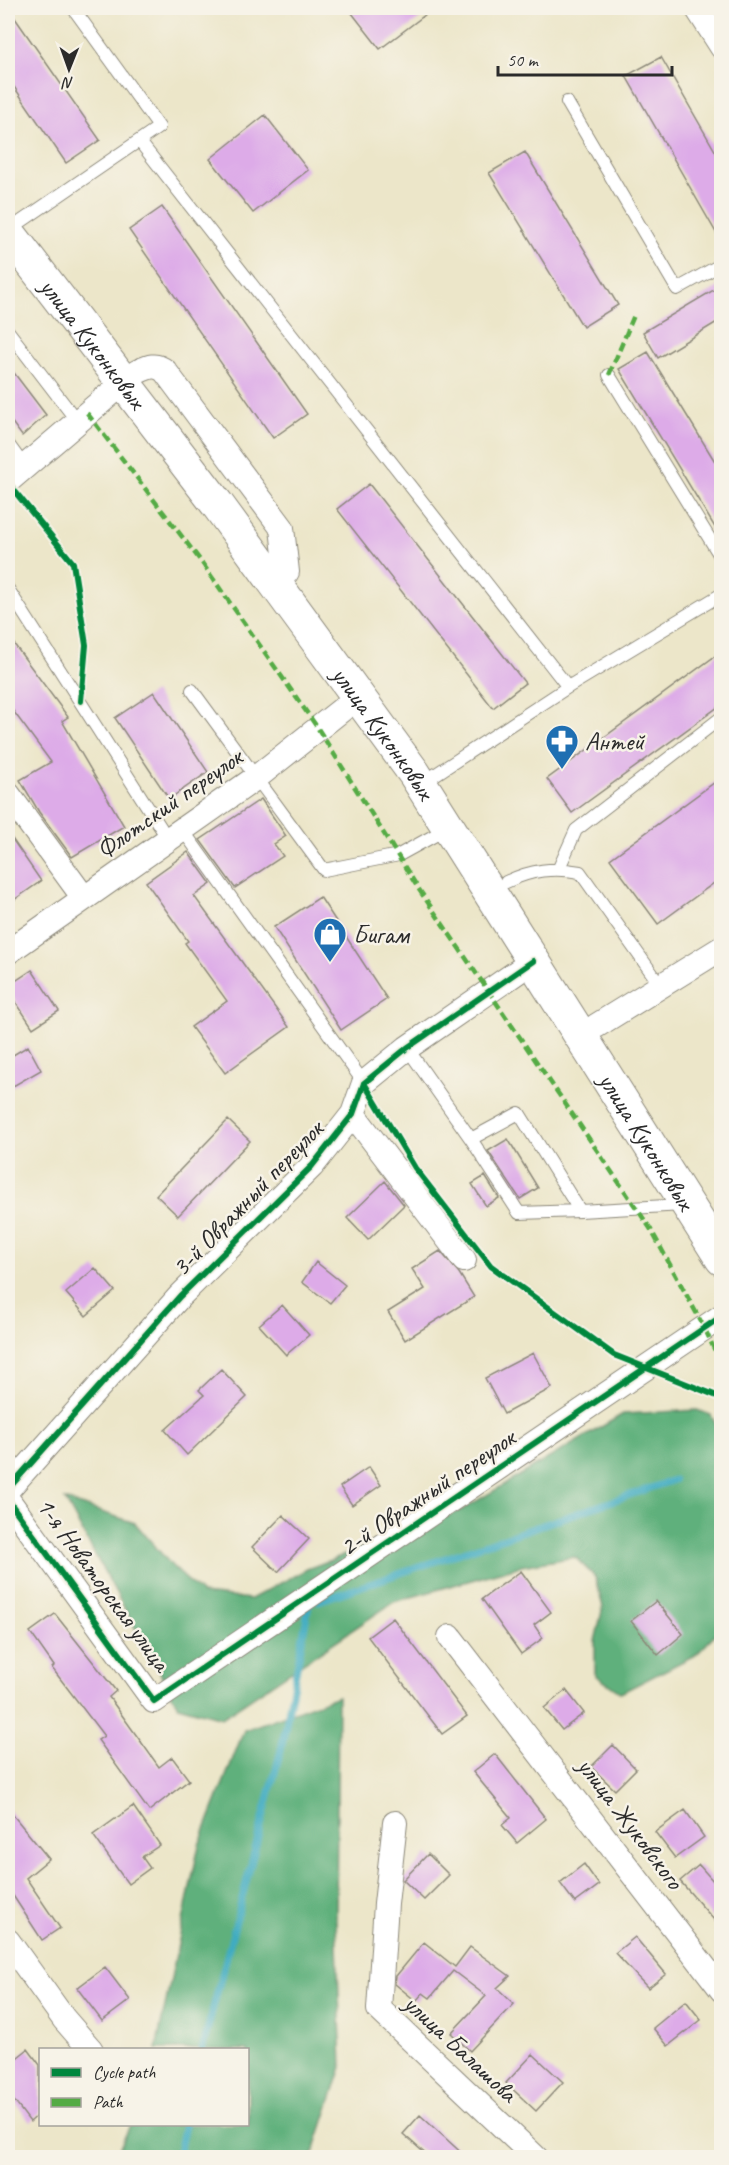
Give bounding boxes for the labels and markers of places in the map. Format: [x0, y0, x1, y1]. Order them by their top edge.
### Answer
pharmacy icon: Антей [544, 723, 580, 770]
place label: Антей [585, 725, 646, 758]
shop icon: Бигам [312, 916, 348, 963]
place label: Бигам [353, 918, 411, 951]

